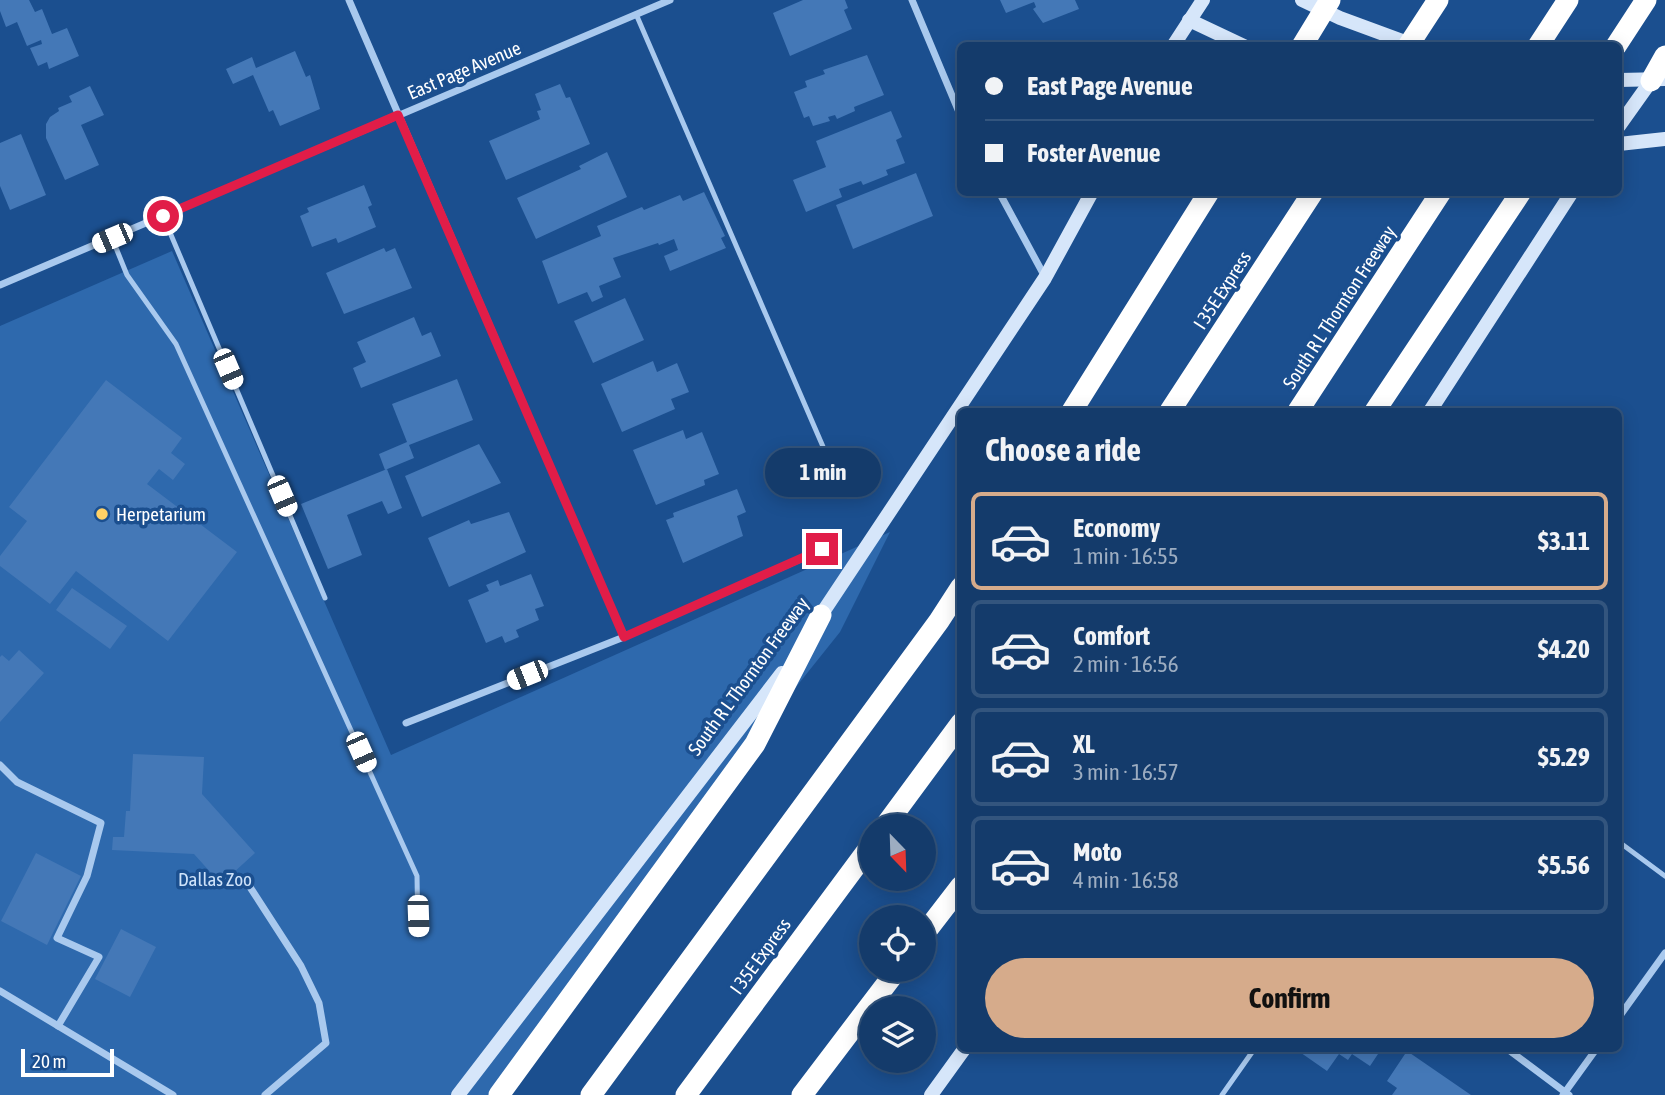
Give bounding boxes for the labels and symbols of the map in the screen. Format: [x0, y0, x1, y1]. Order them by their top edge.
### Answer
street label: East Page Avenue [404, 36, 524, 104]
route start [147, 200, 179, 232]
car [89, 220, 136, 256]
street label: South R L Thornton Freeway [1278, 221, 1400, 393]
street label: I 35E Express [1189, 247, 1255, 333]
car [211, 346, 246, 392]
callout: 1 min [764, 448, 880, 496]
car [265, 473, 300, 519]
place label: Herpetarium [116, 503, 206, 525]
marker: Herpetarium [94, 506, 110, 522]
route end [806, 533, 838, 565]
street label: South R L Thornton Freeway [683, 593, 813, 759]
car [504, 657, 551, 693]
car [343, 729, 380, 775]
north arrow [859, 814, 936, 891]
park label: Dallas Zoo [178, 868, 252, 890]
car [407, 895, 430, 937]
street label: I 35E Express [725, 914, 795, 998]
scale bar [21, 1046, 114, 1078]

